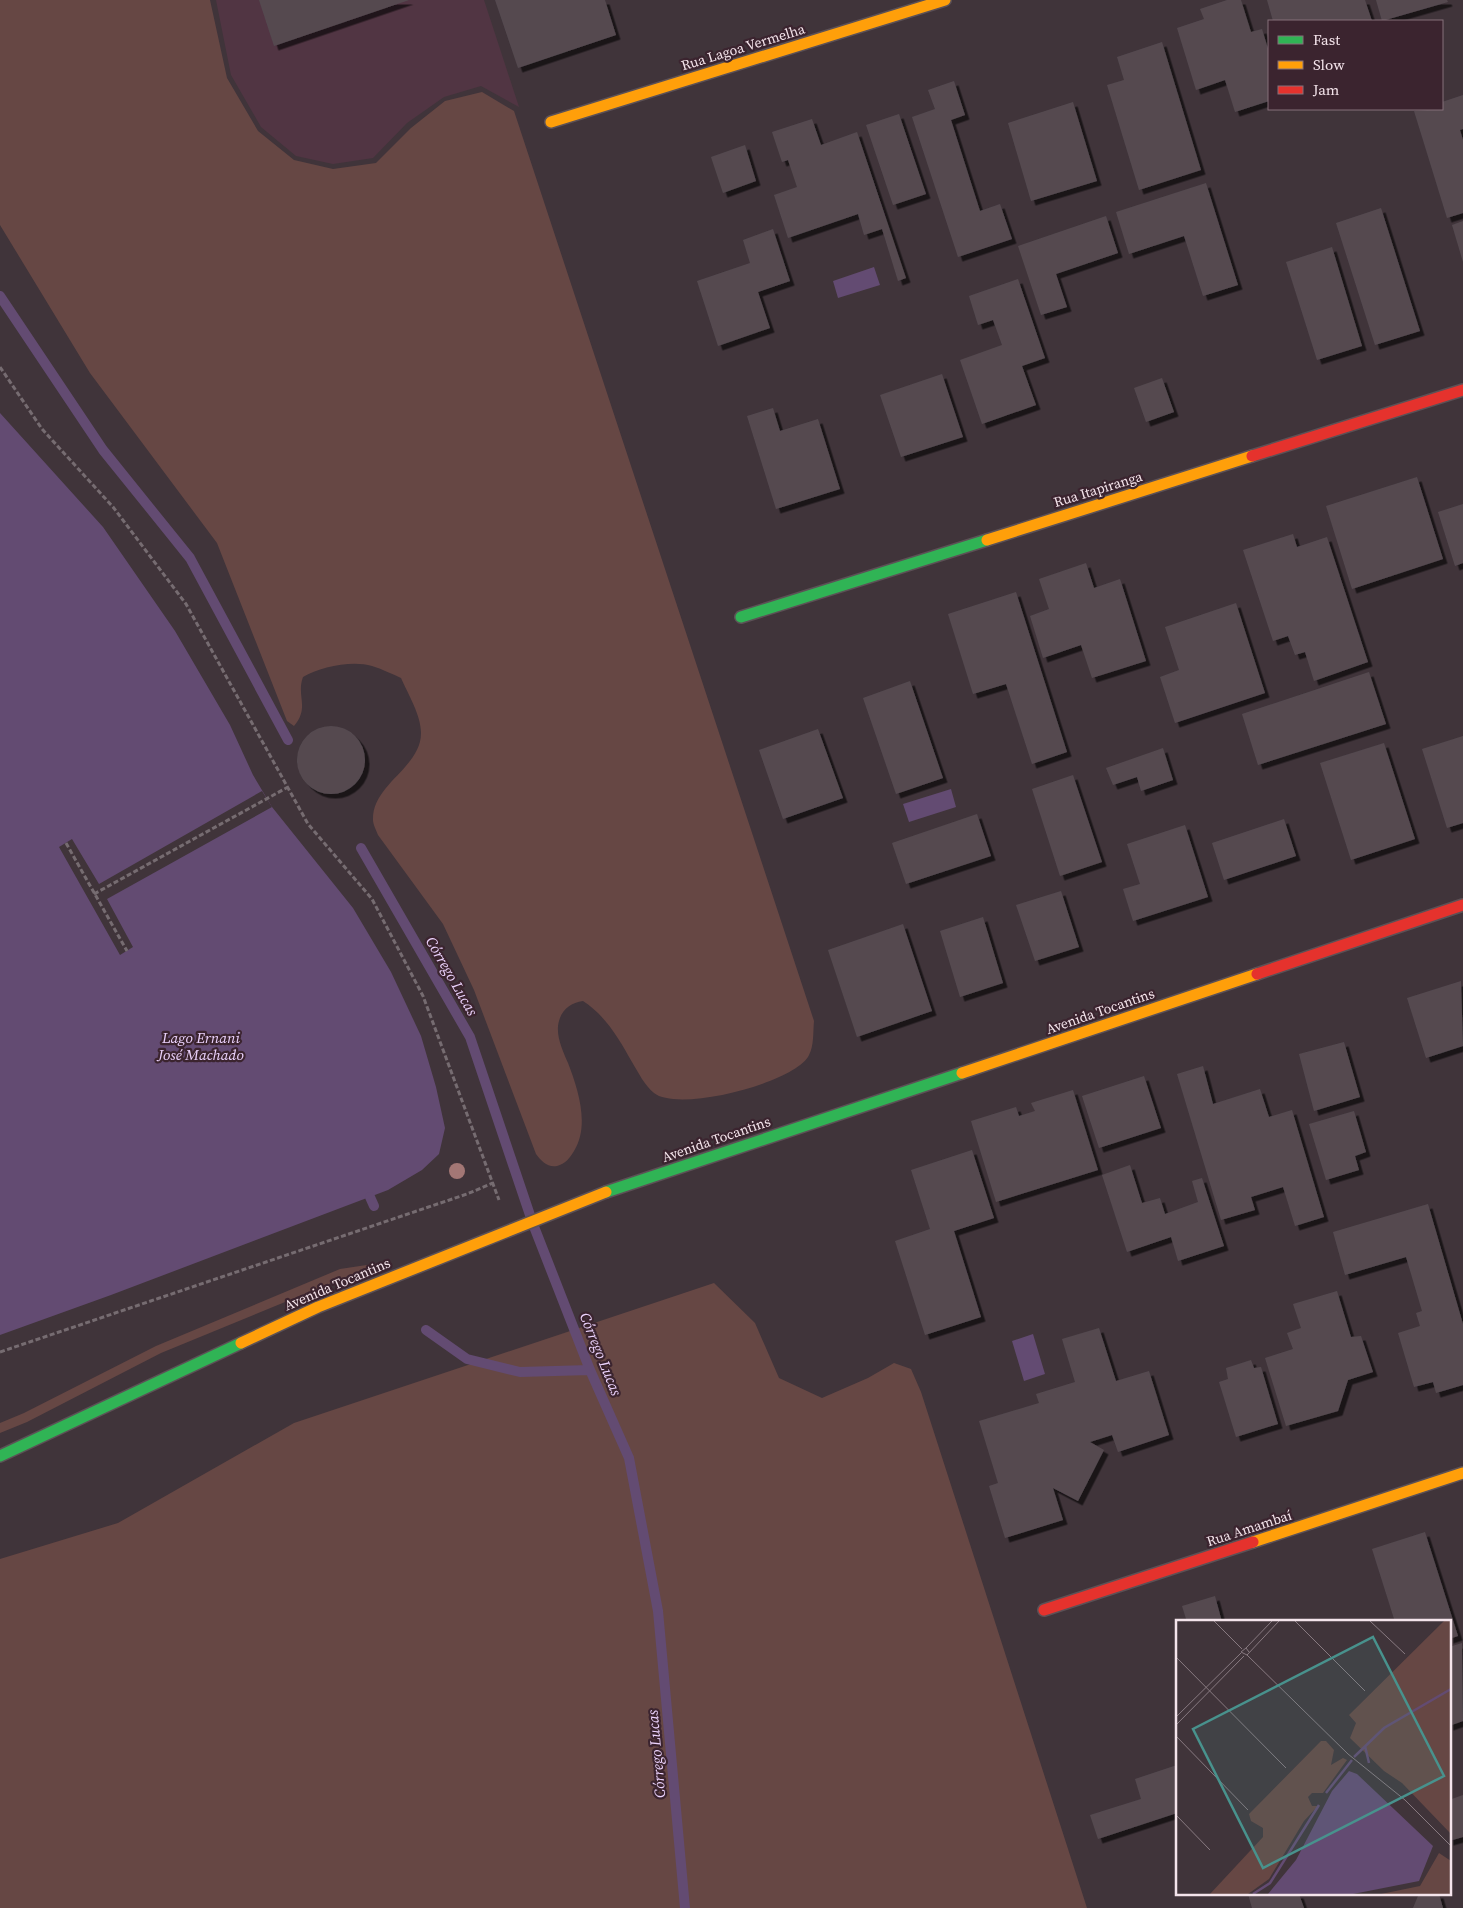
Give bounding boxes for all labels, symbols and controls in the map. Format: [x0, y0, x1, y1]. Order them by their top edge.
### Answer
street label: Rua Lagoa Vermelha [679, 18, 808, 75]
legend [1268, 20, 1443, 110]
text: Fast [1313, 29, 1340, 50]
text: Slow [1313, 54, 1345, 75]
text: Jam [1312, 79, 1340, 100]
street label: Rua Itapiranga [1051, 466, 1146, 512]
water label: Córrego Lucas [421, 933, 483, 1020]
street label: Avenida Tocantins [1043, 983, 1157, 1039]
water label: Lago Ernani José Machado [156, 1027, 244, 1065]
street label: Avenida Tocantins [659, 1111, 773, 1167]
street label: Avenida Tocantins [281, 1253, 393, 1315]
water label: Córrego Lucas [575, 1309, 627, 1399]
street label: Rua Amambaí [1204, 1505, 1294, 1551]
inset map [1176, 1620, 1450, 1896]
water label: Córrego Lucas [642, 1709, 670, 1799]

